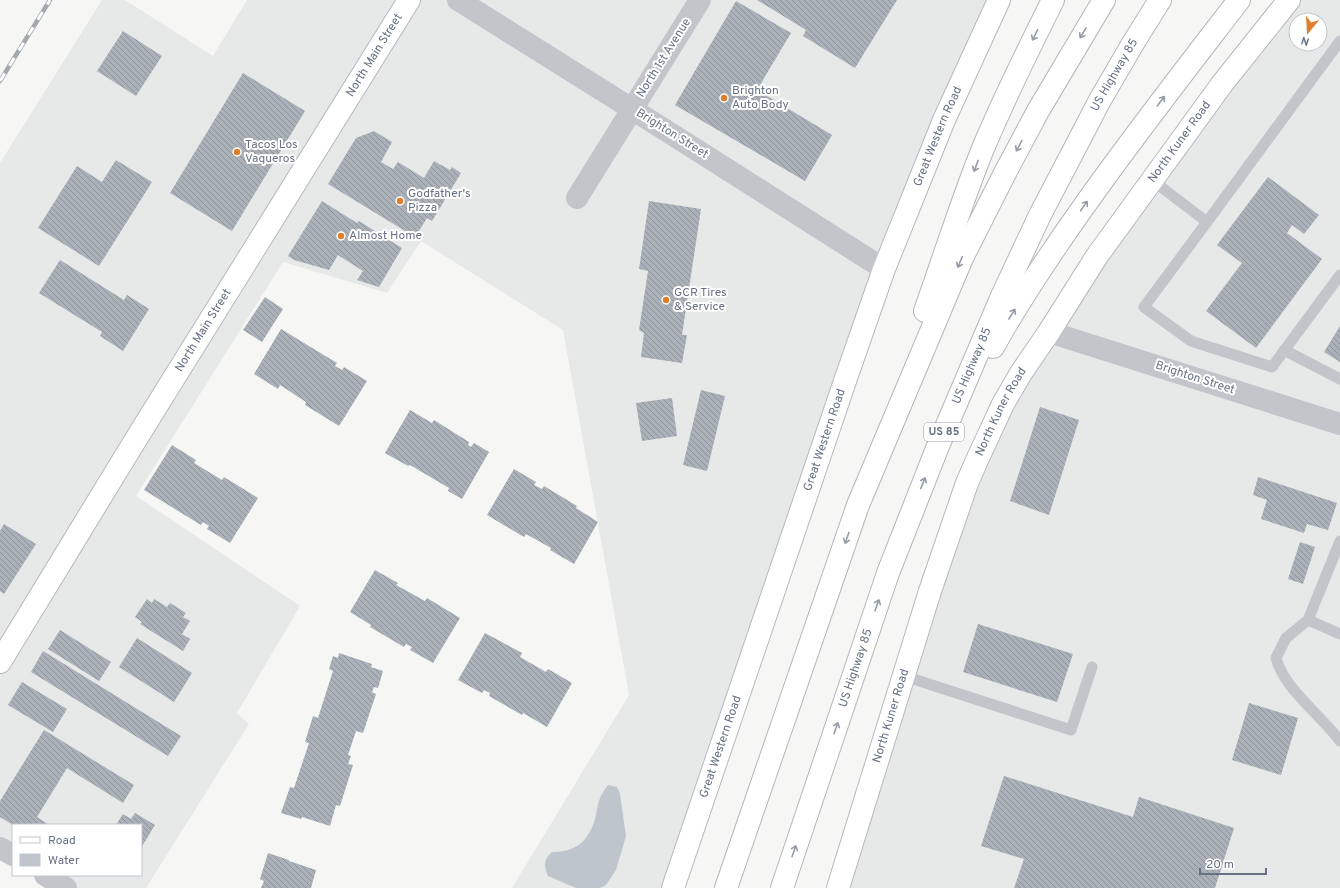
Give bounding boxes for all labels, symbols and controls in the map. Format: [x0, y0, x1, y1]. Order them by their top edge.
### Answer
street label: North Main Street [343, 11, 407, 100]
north arrow [1288, 12, 1328, 52]
street label: North 1st Avenue [633, 15, 695, 101]
one-way arrow [1079, 27, 1087, 39]
one-way arrow [1031, 29, 1038, 41]
text: N [1299, 33, 1311, 48]
street label: US Highway 85 [1087, 35, 1142, 114]
place label: Brighton Auto Body [732, 83, 789, 113]
street label: Great Western Road [910, 84, 966, 189]
marker: Brighton Auto Body [719, 93, 729, 103]
one-way arrow [1157, 96, 1165, 107]
street label: North Kuner Road [1145, 98, 1215, 186]
street label: Brighton Street [633, 105, 711, 163]
place label: Tacos Los Vaqueros [245, 137, 298, 167]
one-way arrow [1015, 140, 1023, 152]
marker: Tacos Los Vaqueros [232, 147, 242, 157]
one-way arrow [972, 160, 980, 172]
place label: Godfather's Pizza [408, 186, 471, 216]
marker: Godfather's Pizza [395, 196, 405, 206]
one-way arrow [1080, 201, 1088, 212]
place label: Almost Home [349, 228, 422, 244]
marker: Almost Home [336, 231, 346, 241]
one-way arrow [956, 256, 964, 268]
place label: GCR Tires & Service [674, 285, 727, 315]
street label: North Main Street [172, 286, 235, 375]
marker: GCR Tires & Service [661, 295, 671, 305]
one-way arrow [1008, 309, 1016, 320]
street label: US Highway 85 [949, 325, 996, 407]
street label: Brighton Street [1153, 358, 1237, 398]
street label: North Kuner Road [972, 364, 1030, 459]
street label: Great Western Road [800, 387, 850, 493]
road number: US 85 [924, 423, 964, 441]
one-way arrow [920, 478, 928, 490]
one-way arrow [842, 531, 850, 543]
one-way arrow [874, 599, 882, 611]
street label: US Highway 85 [835, 627, 877, 709]
street label: North Kuner Road [869, 667, 913, 765]
street label: Great Western Road [696, 694, 746, 800]
one-way arrow [833, 722, 840, 735]
legend [12, 824, 142, 876]
text: Road [48, 833, 76, 849]
one-way arrow [791, 845, 798, 858]
scale bar [1200, 850, 1266, 876]
text: Water [48, 853, 80, 869]
text: 20 m [1206, 857, 1234, 873]

